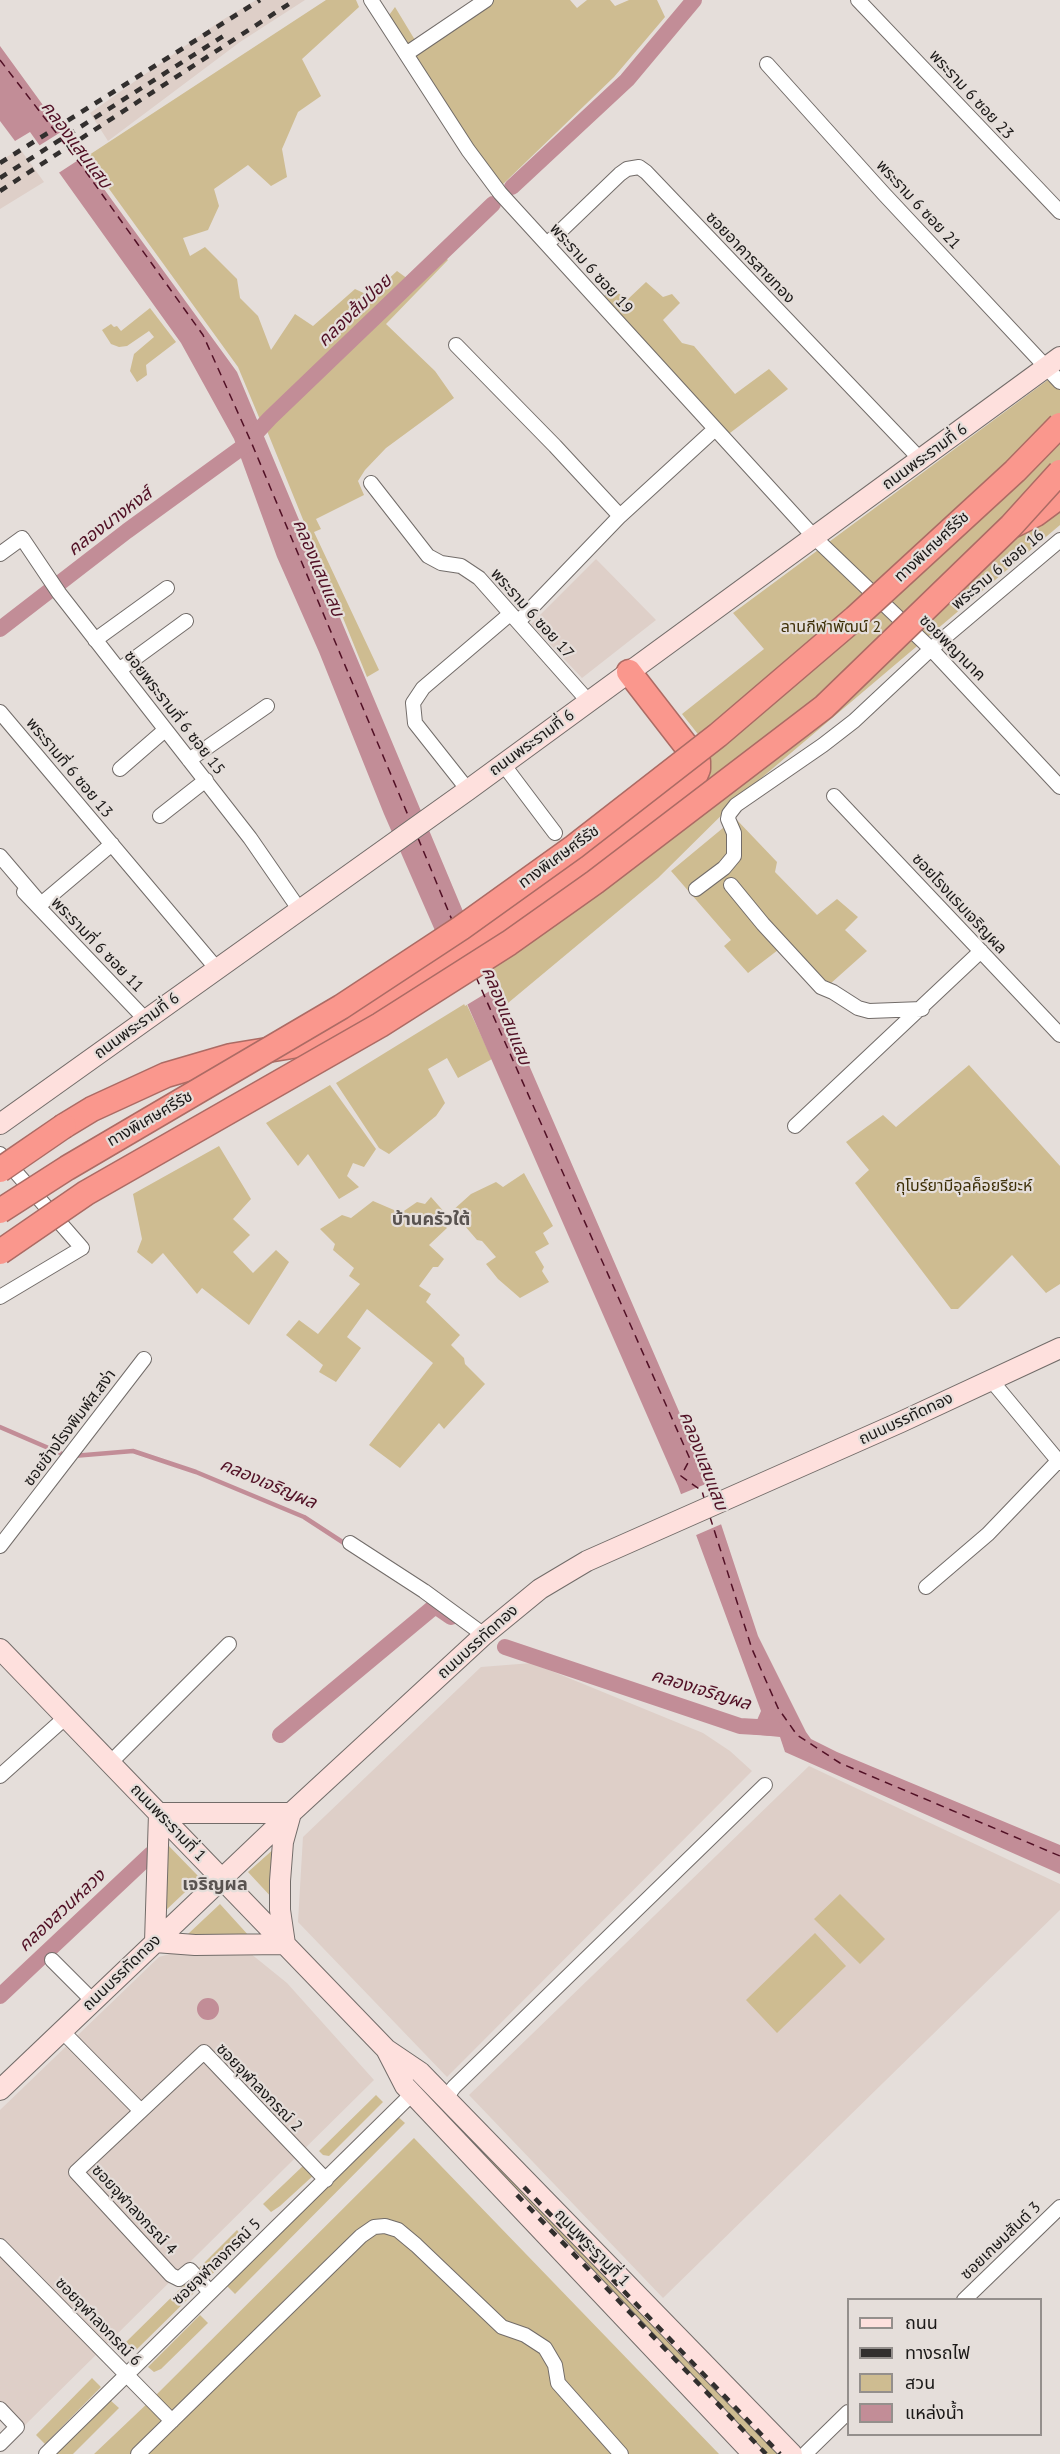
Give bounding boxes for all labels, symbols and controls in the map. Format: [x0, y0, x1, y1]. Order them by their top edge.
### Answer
street label: พระราม 6 ซอย 23 [925, 46, 1017, 144]
water label: คลองแสนแสบ [36, 97, 116, 193]
street label: พระราม 6 ซอย 21 [872, 156, 964, 254]
street label: ซอยอาคารสายทอง [701, 208, 799, 308]
street label: พระราม 6 ซอย 19 [545, 220, 637, 318]
water label: คลองส้มป่อย [313, 270, 397, 352]
street label: ถนนพระรามที่ 6 [879, 420, 971, 494]
water label: คลองนางหงส์ [64, 483, 156, 561]
street label: ทางพิเศษศรีรัช [891, 507, 973, 587]
water label: คลองแสนแสบ [288, 516, 348, 620]
street label: พระราม 6 ซอย 16 [948, 526, 1048, 614]
street label: พระราม 6 ซอย 17 [486, 565, 578, 663]
street label: ซอยพญานาค [915, 611, 989, 685]
park label: ลานกีฬาพัฒน์ 2 [781, 617, 881, 637]
street label: ซอยพระรามที่ 6 ซอย 15 [120, 647, 228, 779]
street label: ถนนพระรามที่ 6 [486, 706, 578, 780]
street label: พระรามที่ 6 ซอย 13 [22, 714, 116, 822]
street label: ทางพิเศษศรีรัช [515, 821, 603, 893]
street label: ซอยโรงแรมเจริญผล [908, 850, 1010, 958]
street label: พระรามที่ 6 ซอย 11 [47, 893, 147, 997]
water label: คลองแสนแสบ [477, 964, 535, 1068]
street label: ถนนพระรามที่ 6 [91, 989, 183, 1063]
street label: ทางพิเศษศรีรัช [104, 1087, 196, 1151]
park label: กุโบร์ยามีอุลค็อยรียะห์ [896, 1176, 1032, 1196]
district label: บ้านครัวใต้ [392, 1209, 470, 1231]
street label: ซอยข้างโรงพิมพ์ส.สง่า [20, 1366, 120, 1490]
street label: ถนนบรรทัดทอง [856, 1389, 956, 1449]
water label: คลองแสนแสบ [674, 1409, 732, 1513]
water label: คลองเจริญผล [216, 1454, 320, 1514]
street label: ถนนบรรทัดทอง [434, 1601, 522, 1683]
water label: คลองเจริญผล [649, 1665, 753, 1715]
street label: ถนนพระรามที่ 1 [126, 1780, 210, 1866]
water label: คลองสวนหลวง [14, 1865, 110, 1957]
district label: เจริญผล [182, 1874, 248, 1896]
street label: ถนนบรรทัดทอง [79, 1931, 165, 2015]
street label: ซอยจุฬาลงกรณ์ 2 [212, 2040, 306, 2136]
street label: ซอยจุฬาลงกรณ์ 4 [87, 2161, 181, 2259]
street label: ซอยเกษมสันต์ 3 [957, 2198, 1045, 2284]
street label: ถนนพระรามที่ 1 [550, 2205, 634, 2291]
street label: ซอยจุฬาลงกรณ์ 5 [169, 2215, 265, 2309]
street label: ซอยจุฬาลงกรณ์ 6 [51, 2274, 145, 2370]
legend [847, 2298, 1042, 2436]
text: ถนน [905, 2311, 938, 2334]
text: ทางรถไฟ [905, 2341, 970, 2364]
text: สวน [905, 2371, 935, 2394]
text: แหล่งน้ำ [905, 2401, 964, 2424]

